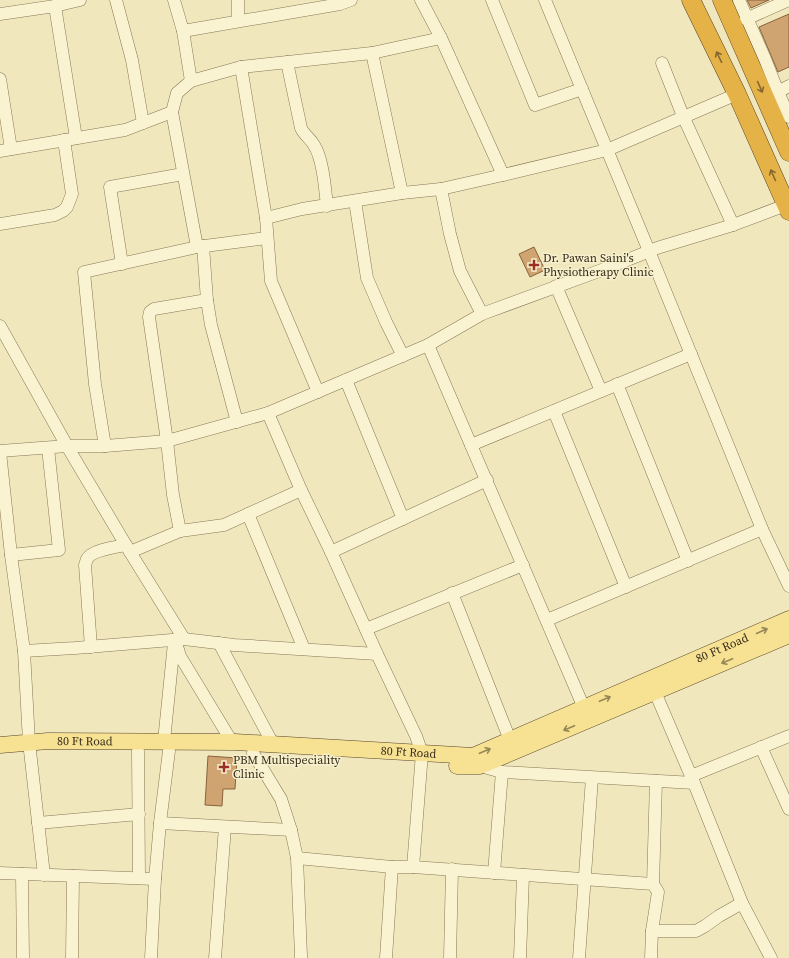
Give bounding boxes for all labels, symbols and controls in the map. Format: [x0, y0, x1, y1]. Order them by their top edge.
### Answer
one-way arrow [715, 51, 722, 63]
one-way arrow [757, 80, 764, 92]
one-way arrow [769, 170, 776, 182]
place label: Dr. Pawan Saini's Physiotherapy Clinic [543, 250, 654, 280]
marker: Dr. Pawan Saini's Physiotherapy Clinic [528, 259, 540, 271]
one-way arrow [756, 627, 768, 634]
street label: 80 Ft Road [693, 630, 751, 666]
one-way arrow [722, 658, 734, 665]
one-way arrow [598, 695, 610, 703]
one-way arrow [563, 725, 575, 733]
street label: 80 Ft Road [57, 733, 113, 749]
street label: 80 Ft Road [380, 743, 437, 762]
one-way arrow [479, 747, 491, 754]
place label: PBM Multispeciality Clinic [233, 752, 341, 782]
marker: PBM Multispeciality Clinic [218, 761, 230, 773]

